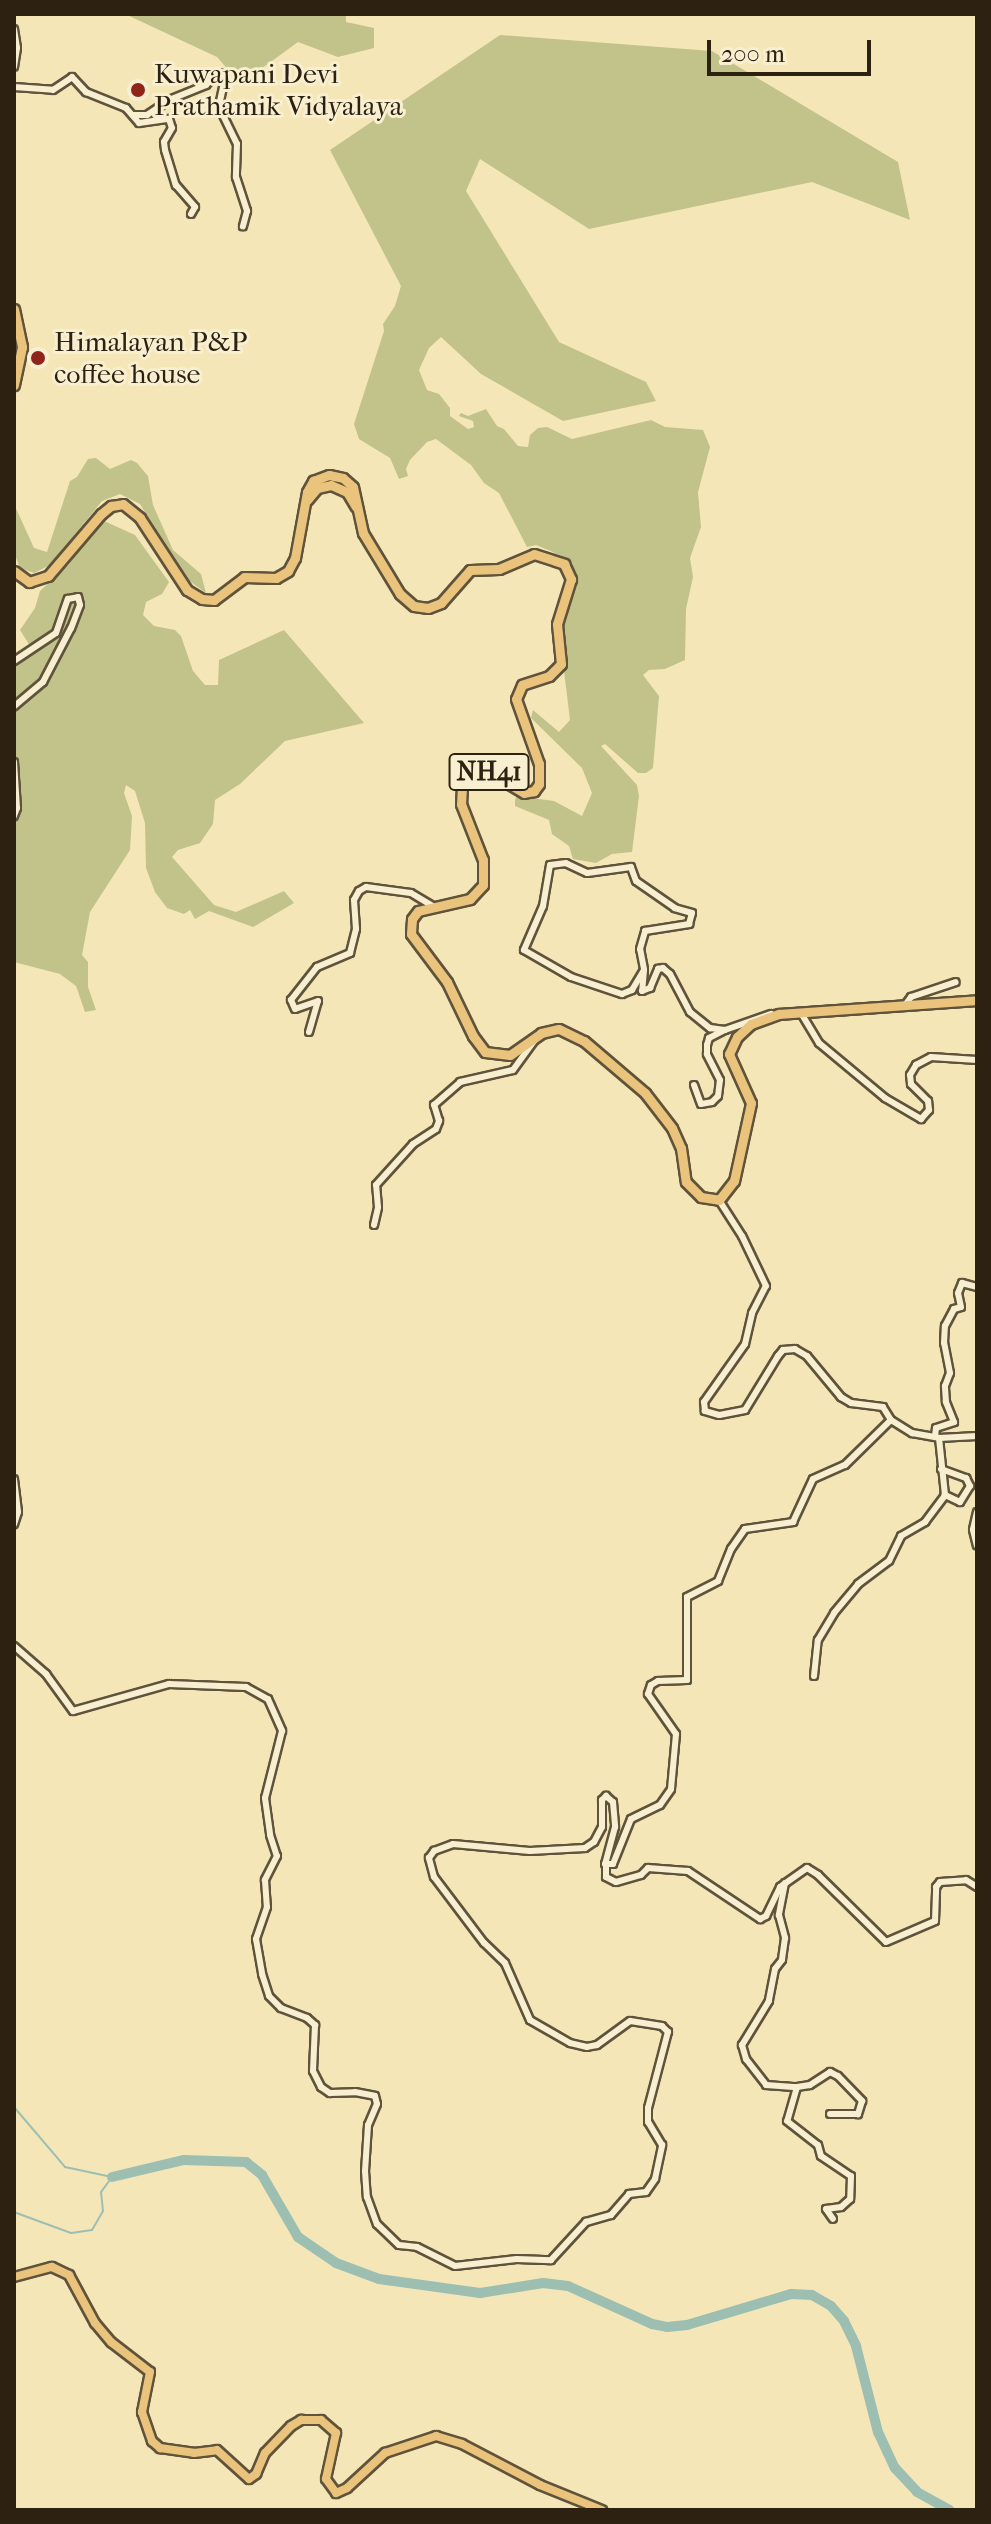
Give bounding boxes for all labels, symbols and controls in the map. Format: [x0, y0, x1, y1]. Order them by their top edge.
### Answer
scale bar [711, 24, 875, 74]
text: 200 m [721, 40, 785, 68]
place label: Kuwapani Devi Prathamik Vidyalaya [154, 57, 403, 123]
marker: Kuwapani Devi Prathamik Vidyalaya [129, 81, 147, 99]
place label: Himalayan P&P coffee house [54, 325, 247, 391]
marker: Himalayan P&P coffee house [29, 349, 47, 367]
road number: NH41 [447, 750, 531, 794]

